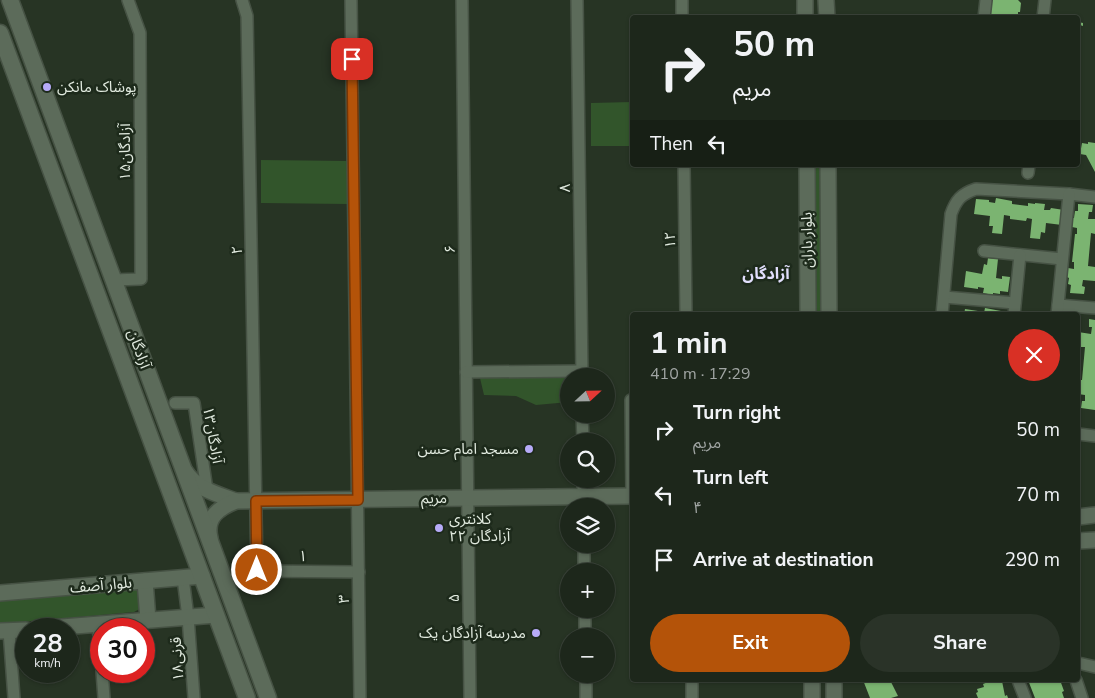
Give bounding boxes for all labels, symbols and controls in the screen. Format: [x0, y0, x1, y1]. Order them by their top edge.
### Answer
text: 50 m [733, 21, 815, 68]
icon: right [650, 35, 715, 100]
pin [331, 38, 373, 80]
icon: arrive [338, 45, 366, 73]
text: مریم [733, 74, 772, 104]
place label: پوشاک مانکن [57, 77, 137, 97]
marker: پوشاک مانکن [41, 81, 53, 93]
street label: آزادگان۱۵ [115, 123, 135, 181]
icon: left [703, 130, 731, 158]
text: Then [650, 131, 693, 157]
street label: ۸ [555, 183, 575, 192]
street label: بلوار باران [797, 212, 817, 268]
street label: ۱۲ [660, 231, 680, 249]
street label: ۶ [440, 245, 460, 253]
street label: ۲ [227, 246, 247, 254]
district label: آزادگان [742, 263, 790, 285]
text: 1 min [650, 323, 728, 364]
street label: آزادگان [123, 327, 155, 372]
button: close [1008, 329, 1060, 381]
text: 410 m · 17:29 [650, 363, 751, 385]
north arrow [560, 368, 615, 422]
map controls [560, 368, 615, 683]
text: Turn right [693, 400, 780, 426]
street label: آزادگان۱۳ [198, 405, 228, 466]
icon: right [650, 416, 678, 444]
text: 50 m [1016, 417, 1060, 443]
text: مریم [693, 432, 721, 454]
button: search [560, 433, 615, 488]
place label: مسجد امام حسن [418, 439, 519, 460]
marker: مسجد امام حسن [523, 443, 535, 455]
text: Turn left [693, 465, 768, 491]
icon: left [650, 481, 678, 509]
text: 70 m [1016, 482, 1060, 508]
street label: مریم [421, 488, 447, 509]
text: ۴ [693, 497, 702, 519]
button: layers [560, 498, 615, 553]
place label: کلانتری ۲۲ آزادگان [449, 509, 511, 546]
marker: کلانتری ۲۲ آزادگان [433, 522, 445, 534]
position arrow [230, 543, 282, 595]
street label: ۱ [299, 546, 307, 566]
icon: arrive [650, 546, 678, 574]
text: Arrive at destination [693, 547, 874, 573]
text: 290 m [1005, 547, 1060, 573]
button: + [560, 563, 615, 618]
street label: بلوار آصف [69, 572, 133, 598]
street label: ۳ [334, 594, 354, 603]
street label: ۵ [444, 594, 464, 602]
button: Exit [650, 614, 850, 672]
button: Share [860, 614, 1060, 672]
speed limit sign: 30 [90, 618, 155, 683]
place label: مدرسه آزادگان یک [419, 623, 526, 643]
text: 28 [32, 627, 63, 661]
marker: مدرسه آزادگان یک [530, 627, 542, 639]
button: − [560, 628, 615, 683]
street label: قرنی۱۸ [165, 636, 189, 682]
text: km/h [34, 655, 61, 671]

